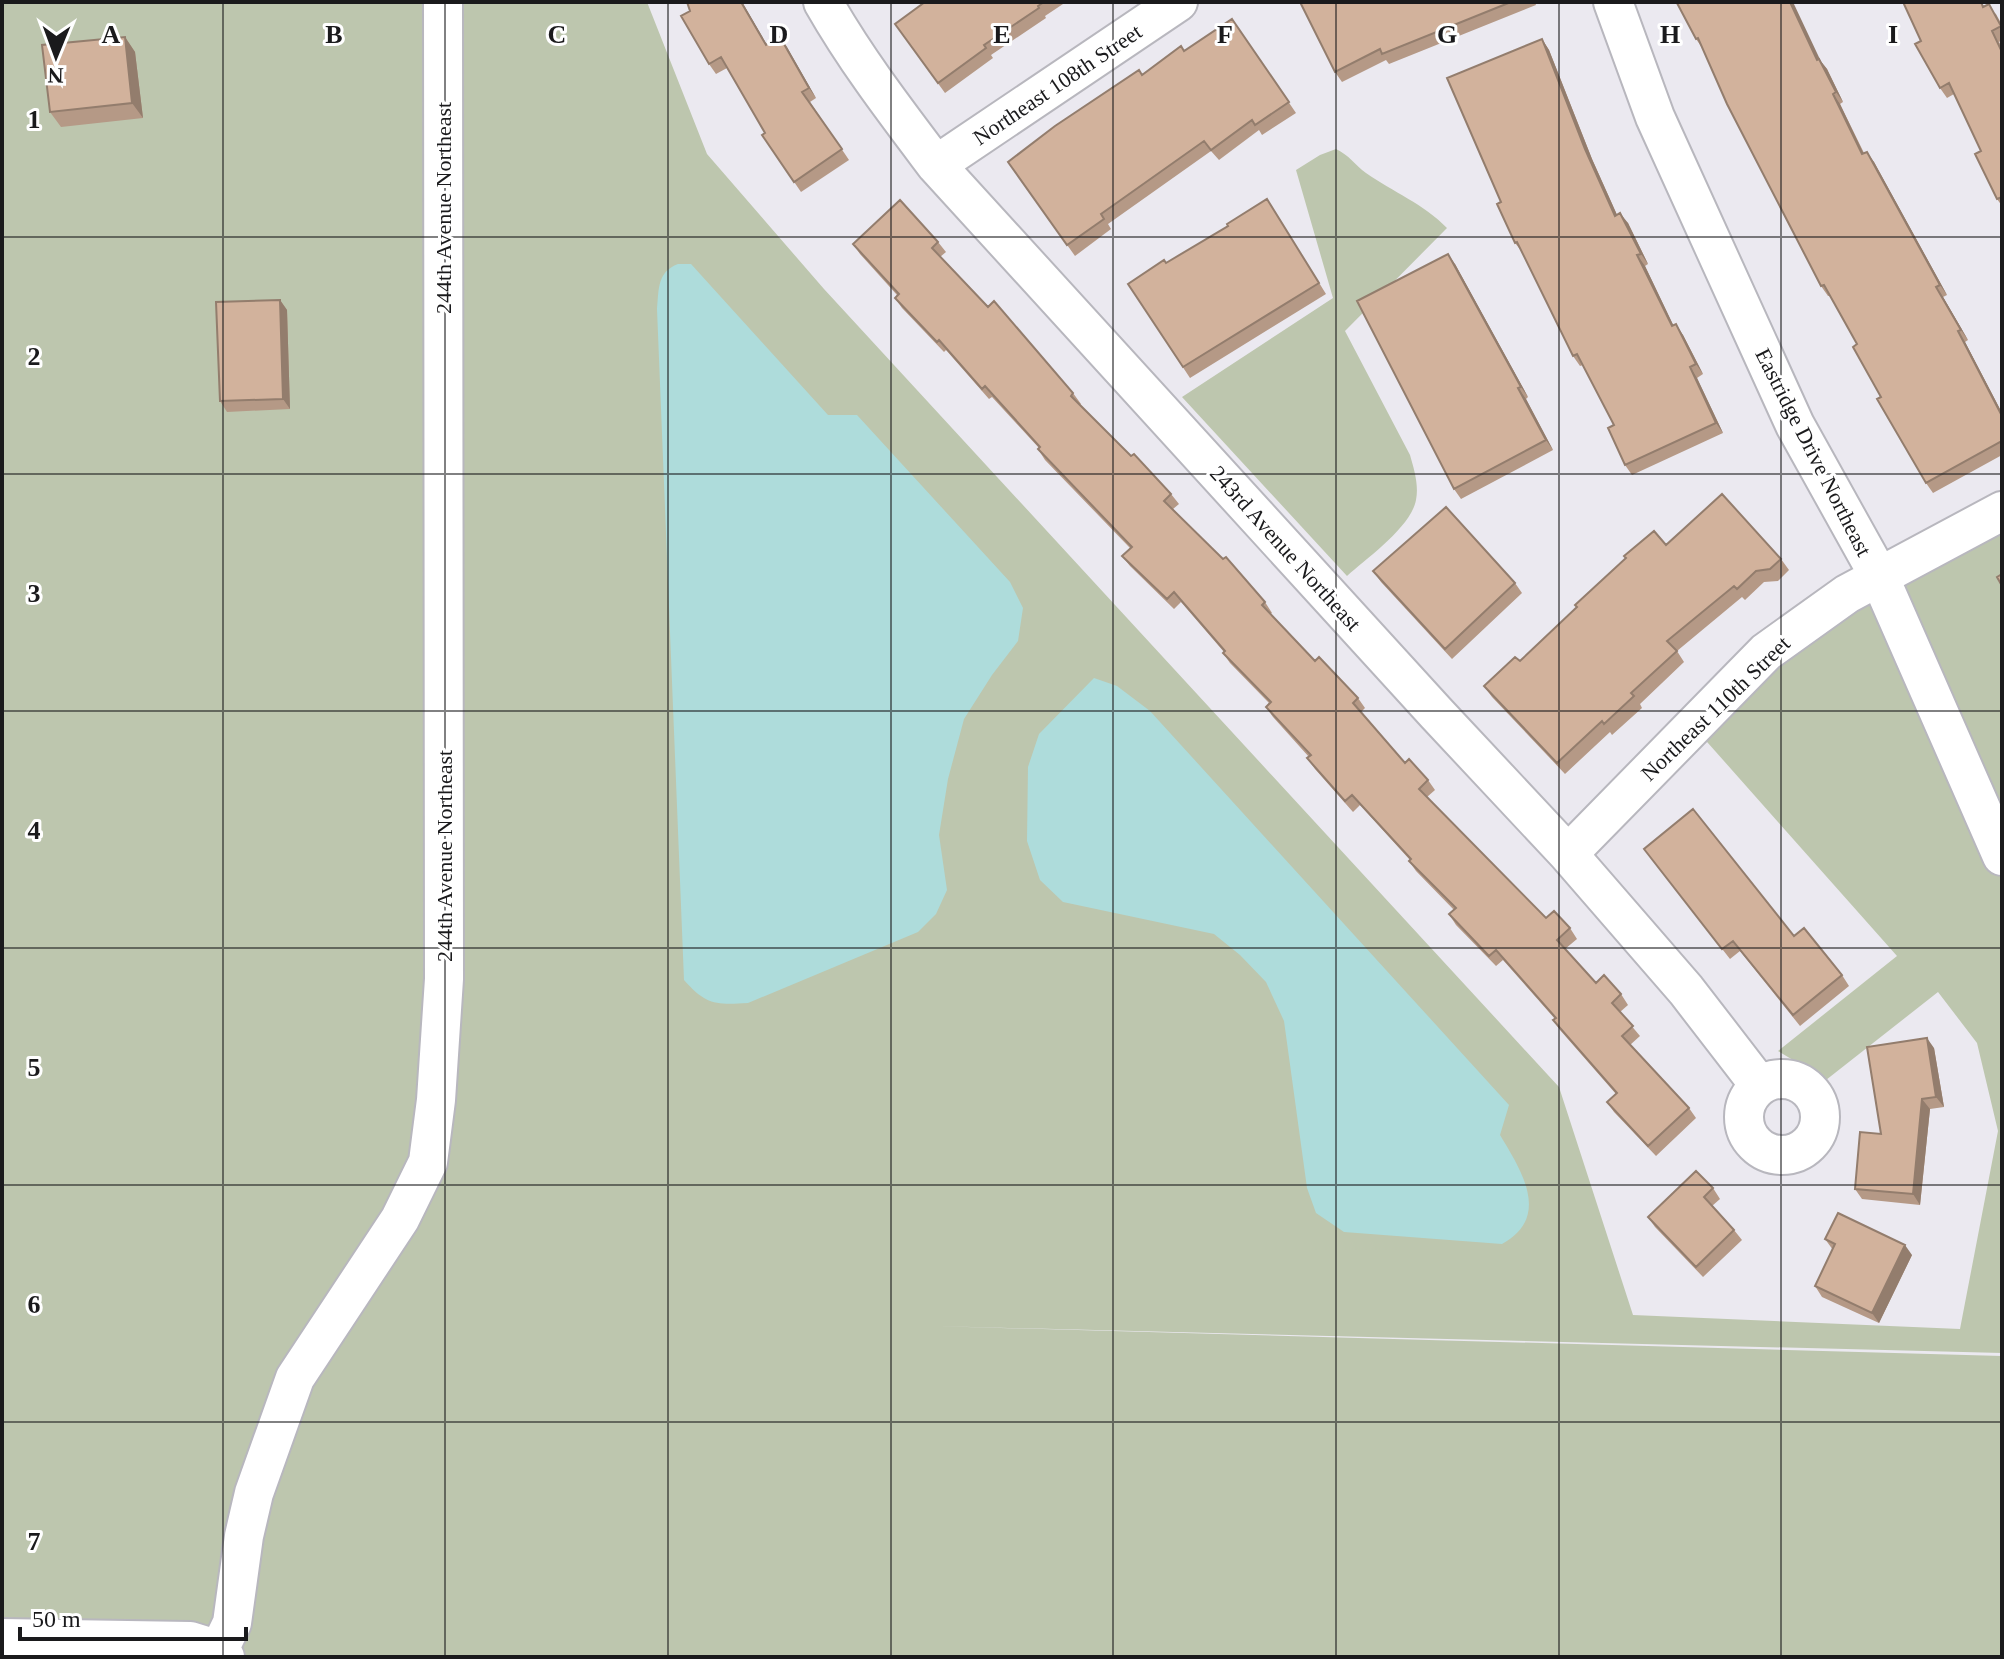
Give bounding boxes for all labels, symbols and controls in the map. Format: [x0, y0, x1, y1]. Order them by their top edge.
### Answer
north arrow [16, 16, 96, 96]
street label: Northeast 108th Street [968, 19, 1146, 150]
text: A [102, 20, 121, 49]
text: B [325, 20, 343, 49]
text: C [548, 20, 566, 49]
text: D [770, 20, 788, 49]
text: E [993, 20, 1011, 49]
text: F [1217, 20, 1233, 49]
text: G [1437, 20, 1457, 49]
text: H [1660, 20, 1680, 49]
text: I [1888, 20, 1898, 49]
text: N [47, 63, 64, 88]
street label: 244th Avenue Northeast [431, 102, 456, 314]
text: 1 [28, 105, 41, 134]
text: 2 [28, 342, 41, 371]
street label: Eastridge Drive Northeast [1750, 344, 1877, 560]
street label: 243rd Avenue Northeast [1205, 461, 1366, 636]
text: 3 [28, 579, 41, 608]
street label: Northeast 110th Street [1636, 631, 1795, 786]
street label: 244th Avenue Northeast [432, 750, 457, 962]
text: 4 [28, 816, 41, 845]
text: 5 [28, 1053, 41, 1082]
text: 6 [28, 1290, 41, 1319]
text: 7 [28, 1527, 41, 1556]
scale bar [20, 1591, 246, 1641]
text: 50 m [32, 1606, 81, 1632]

